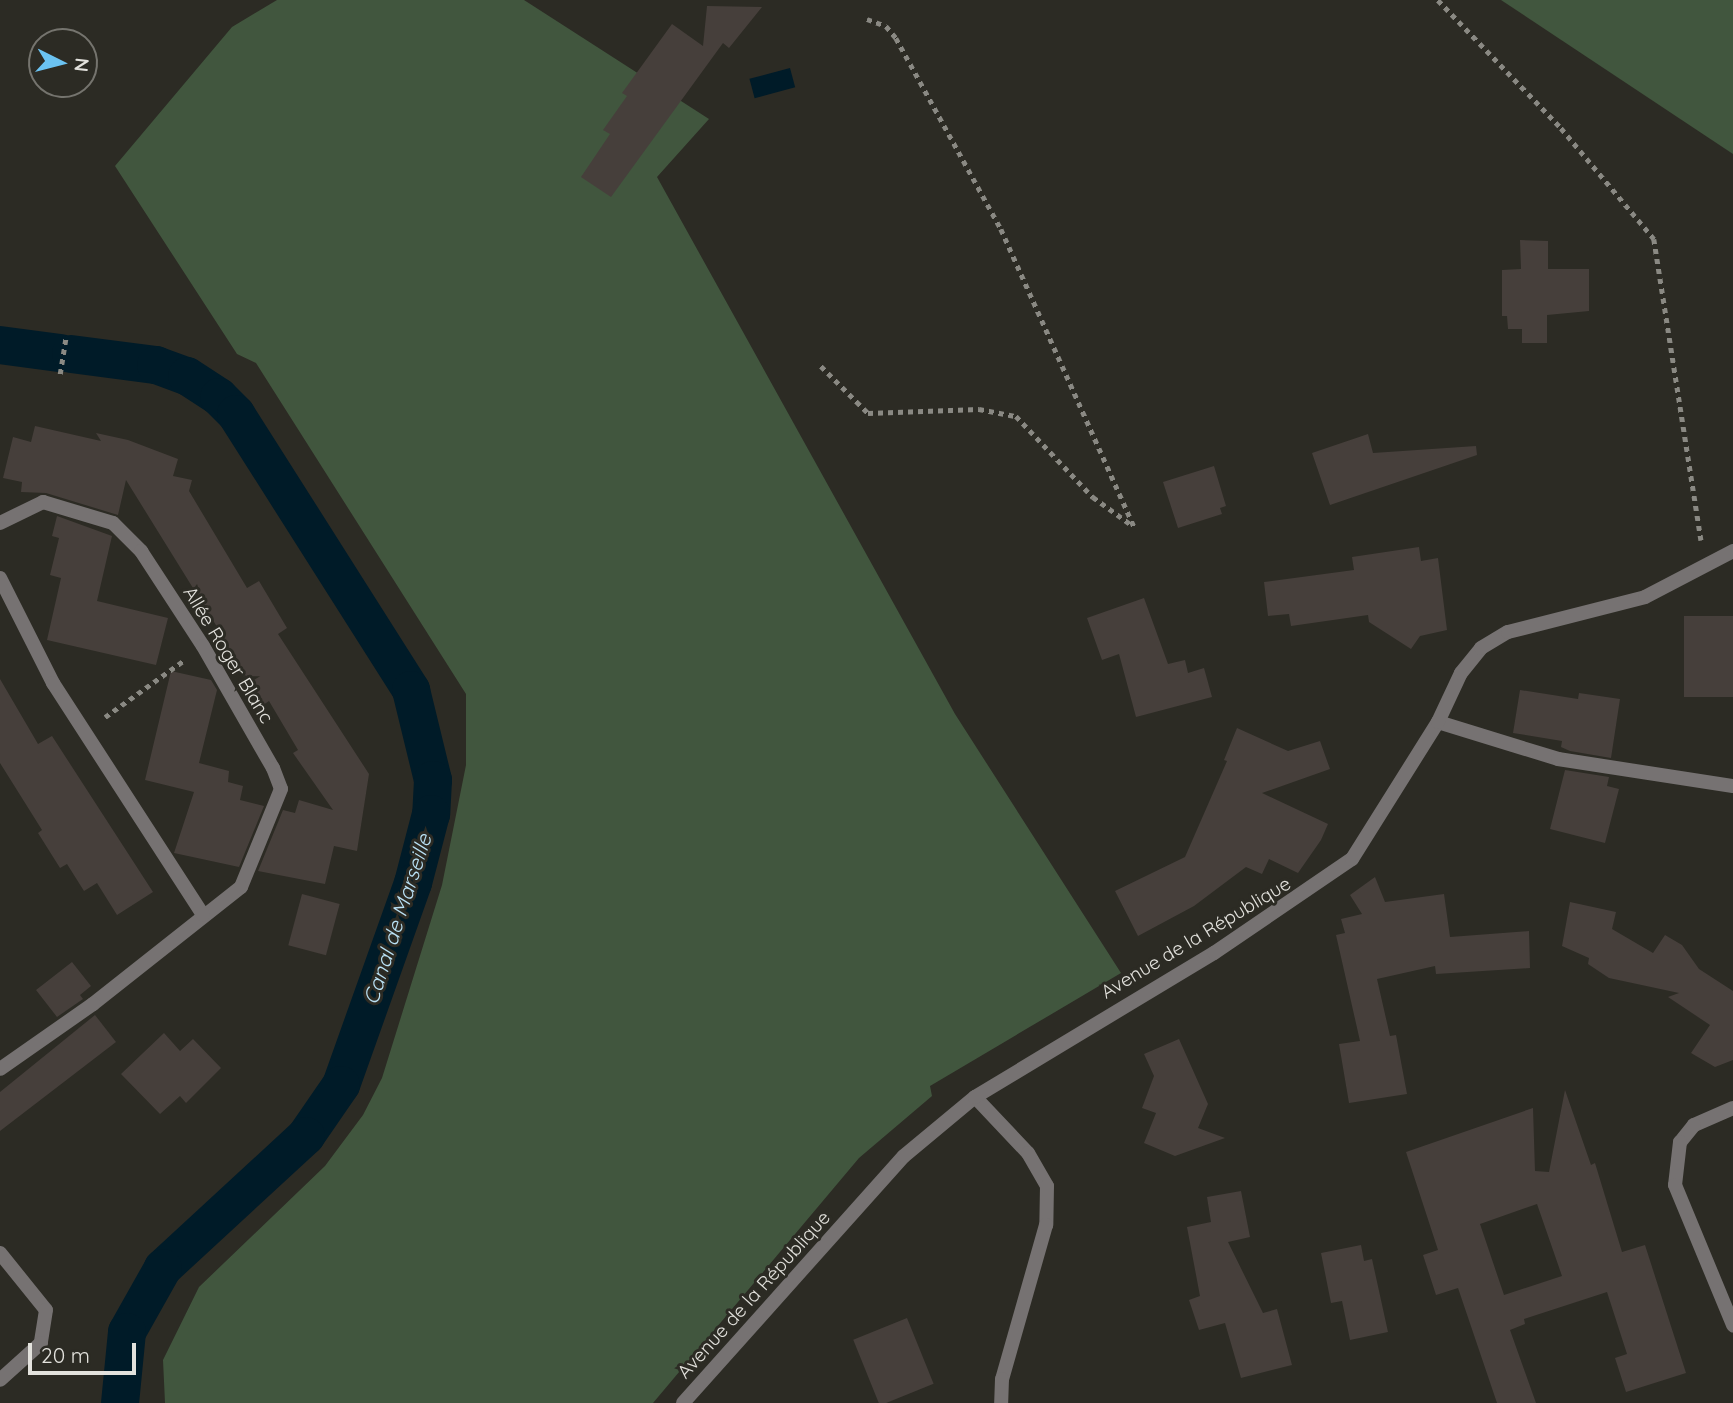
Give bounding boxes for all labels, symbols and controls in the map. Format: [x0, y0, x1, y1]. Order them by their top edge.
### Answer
north arrow [28, 28, 98, 98]
text: N [69, 57, 95, 73]
street label: Allée Roger Blanc [178, 583, 278, 727]
water label: Canal de Marseille [358, 831, 436, 1007]
street label: Avenue de la République [1097, 872, 1295, 1004]
street label: Avenue de la République [673, 1207, 835, 1383]
scale bar [32, 1330, 140, 1374]
text: 20 m [41, 1342, 90, 1368]

